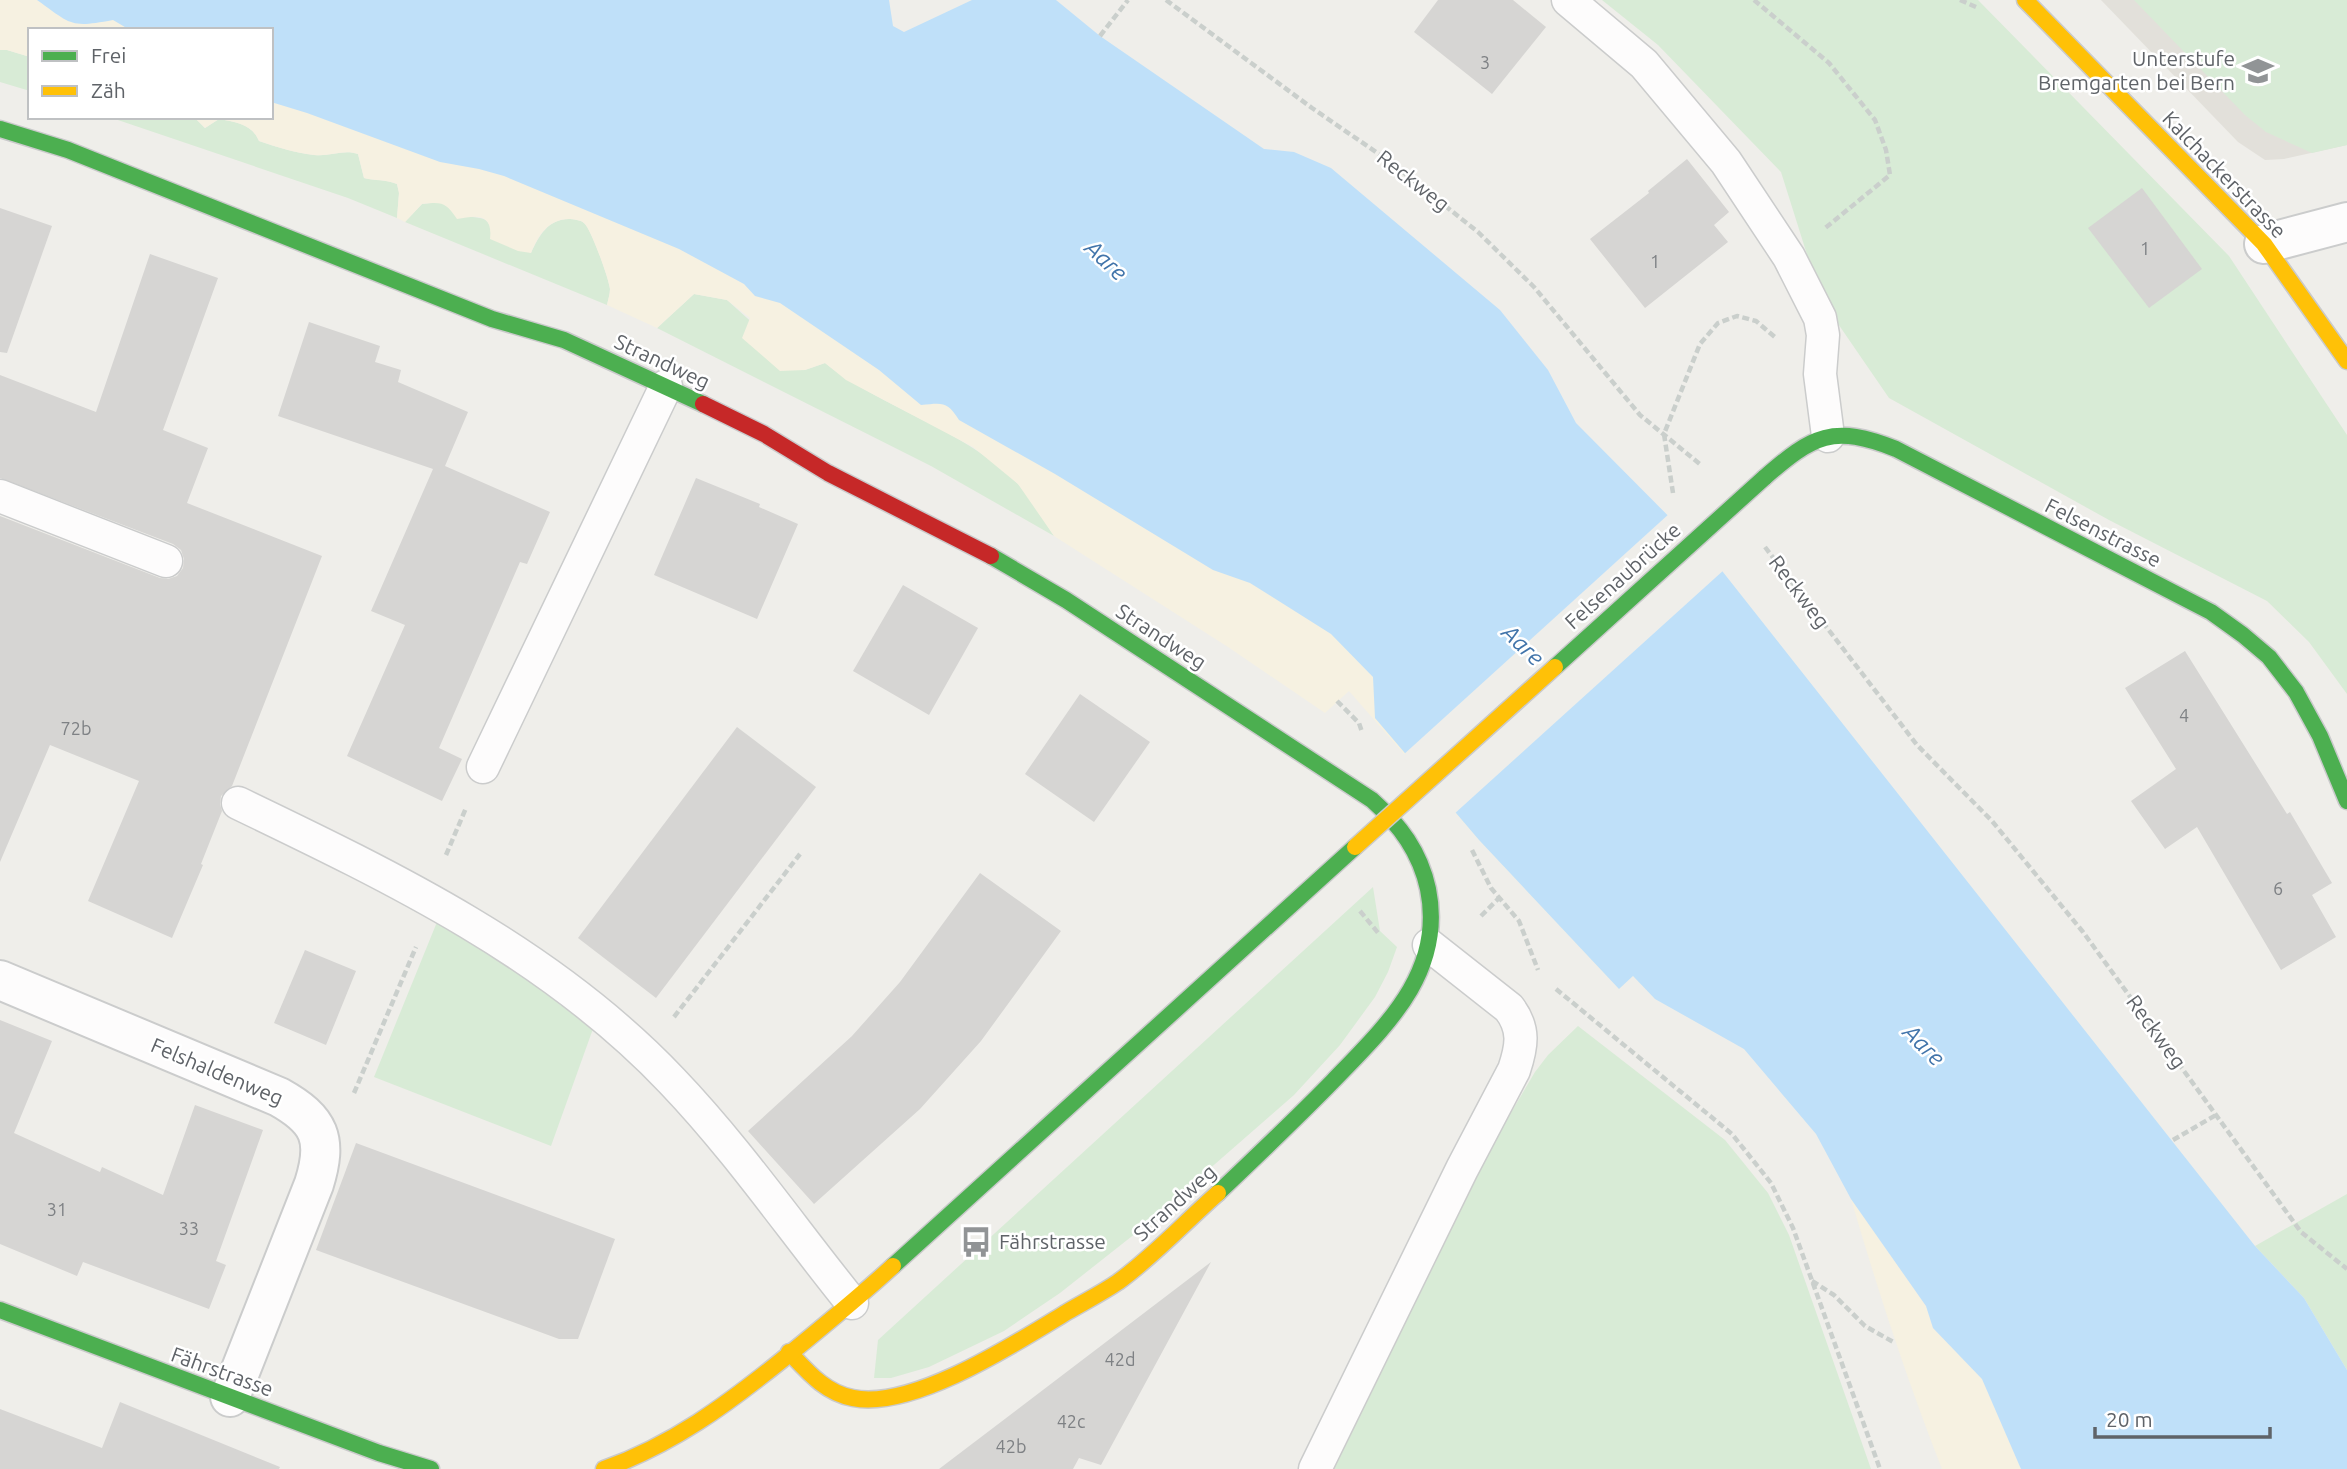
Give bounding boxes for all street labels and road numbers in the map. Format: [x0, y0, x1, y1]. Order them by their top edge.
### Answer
street label: Kalchackerstrasse [2158, 106, 2291, 243]
street label: Reckweg [1373, 145, 1454, 216]
street label: Strandweg [611, 329, 714, 394]
street label: Felsenstrasse [2042, 493, 2165, 572]
street label: Felsenaubrücke [1560, 517, 1685, 634]
street label: Reckweg [1765, 550, 1835, 633]
street label: Strandweg [1112, 598, 1211, 674]
street label: Reckweg [2122, 990, 2191, 1073]
street label: Felshaldenweg [148, 1032, 287, 1110]
street label: Strandweg [1128, 1159, 1220, 1245]
street label: Fährstrasse [168, 1341, 277, 1401]

